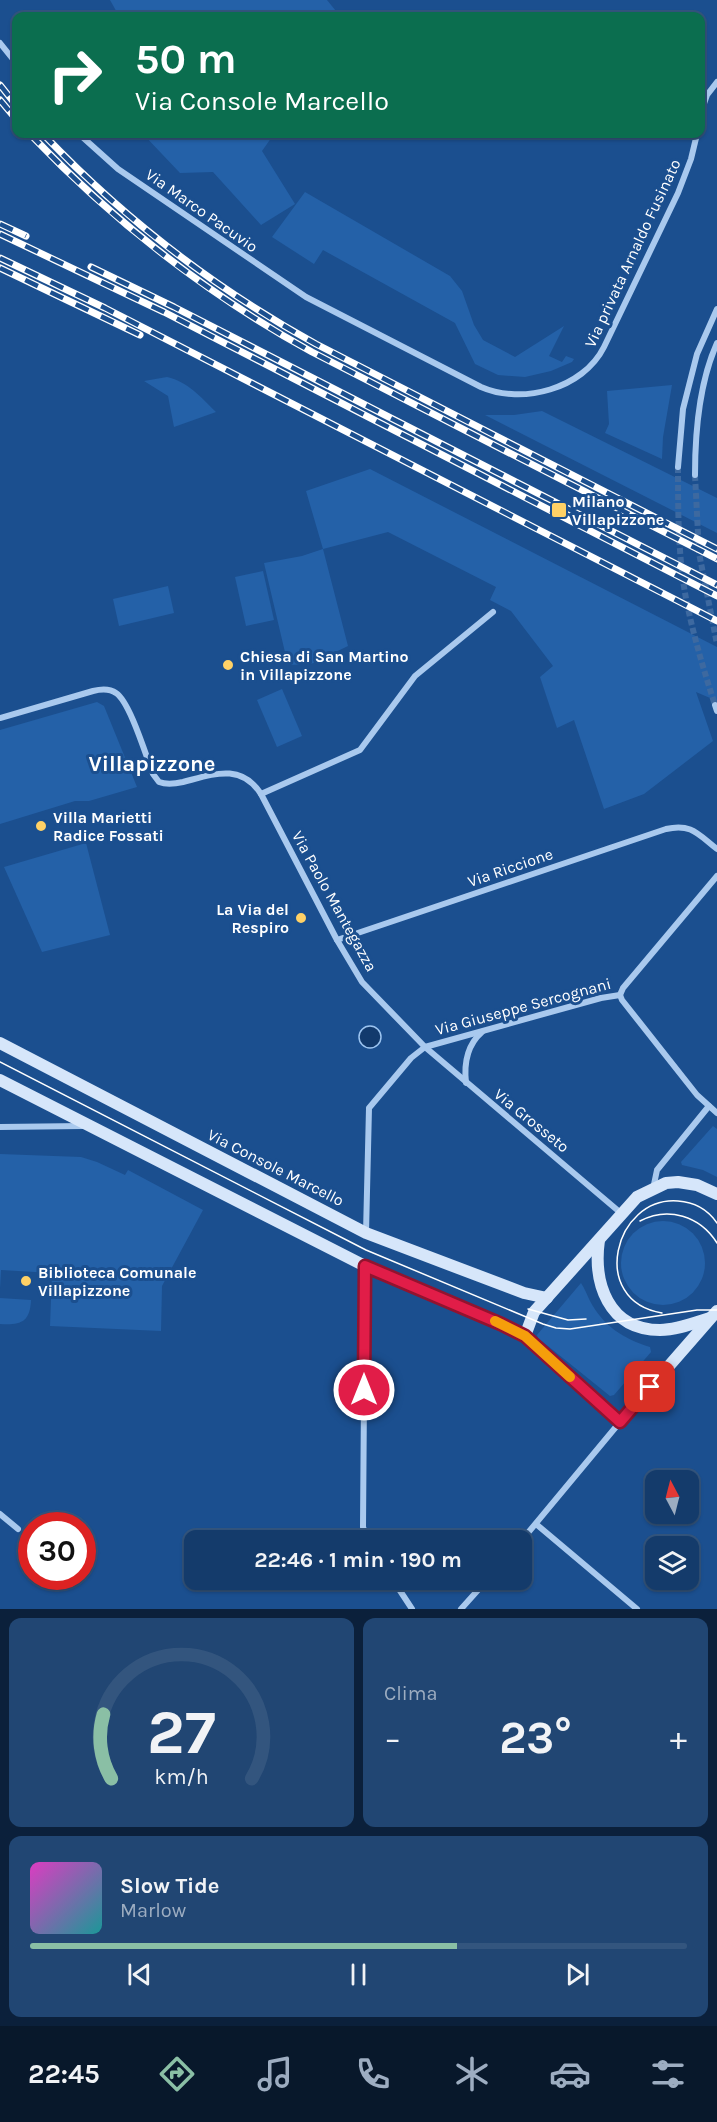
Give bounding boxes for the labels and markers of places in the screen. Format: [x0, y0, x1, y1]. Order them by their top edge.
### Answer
place label: Milano Villapizzone [572, 492, 664, 529]
marker: Milano Villapizzone [550, 501, 568, 519]
place label: Chiesa di San Martino in Villapizzone [240, 647, 409, 684]
marker: Chiesa di San Martino in Villapizzone [221, 658, 235, 672]
place label: Villa Marietti Radice Fossati [53, 808, 164, 845]
marker: Villa Marietti Radice Fossati [34, 819, 48, 833]
place label: La Via del Respiro [216, 900, 289, 937]
marker: La Via del Respiro [294, 911, 308, 925]
place label: Biblioteca Comunale Villapizzone [38, 1263, 196, 1300]
marker: Biblioteca Comunale Villapizzone [19, 1274, 33, 1288]
pin [624, 1361, 675, 1412]

